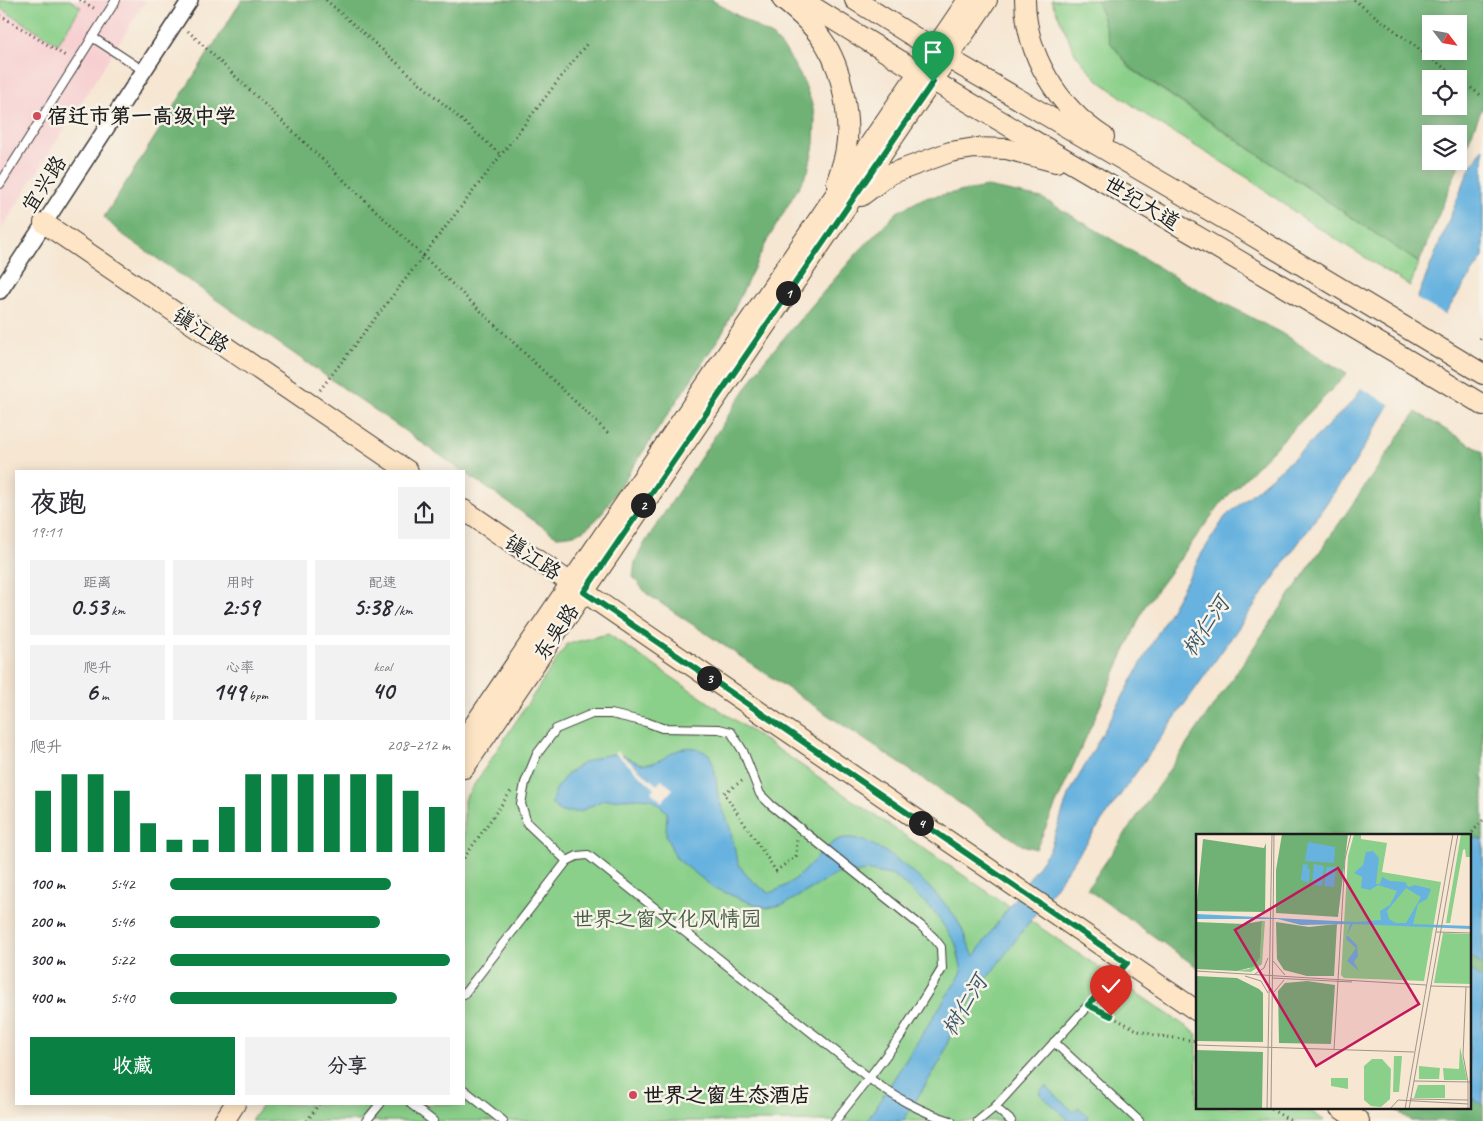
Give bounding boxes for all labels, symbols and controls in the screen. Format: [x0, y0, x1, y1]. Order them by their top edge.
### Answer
north arrow [1422, 15, 1468, 60]
map controls [1422, 15, 1467, 170]
pin [912, 31, 954, 82]
icon: arrive [919, 38, 947, 66]
button: locate [1422, 70, 1467, 115]
place label: 宿迁市第一高级中学 [47, 103, 236, 129]
marker: 宿迁市第一高级中学 [31, 110, 43, 122]
button: layers [1422, 125, 1467, 170]
street label: 宜兴路 [16, 151, 72, 217]
street label: 世纪大道 [1099, 170, 1185, 236]
pin: 1 [776, 280, 800, 306]
text: 1 [785, 285, 792, 302]
street label: 镇江路 [168, 302, 234, 358]
text: 夜跑 [30, 485, 86, 520]
button: share [398, 487, 450, 539]
pin: 2 [630, 492, 656, 518]
text: 2 [640, 497, 647, 514]
text: 19:11 [30, 522, 62, 542]
street label: 镇江路 [500, 529, 566, 585]
text: 距离 [83, 574, 111, 591]
text: 用时 [226, 574, 254, 591]
text: 配速 [369, 574, 397, 591]
water label: 树仁河 [1176, 589, 1238, 662]
text: 0.53 [70, 591, 108, 623]
text: 2:59 [221, 591, 259, 623]
text: 5:38 [353, 591, 391, 623]
street label: 东吴路 [528, 599, 584, 665]
text: km [108, 602, 125, 619]
text: /km [391, 602, 413, 619]
text: kcal [373, 658, 392, 675]
text: 爬升 [83, 659, 111, 676]
text: 心率 [226, 659, 254, 676]
pin: 3 [696, 666, 722, 690]
text: 3 [706, 670, 713, 687]
text: 40 [371, 675, 394, 707]
text: 6 [86, 676, 98, 708]
text: 149 [212, 676, 245, 708]
text: m [98, 687, 109, 704]
text: bpm [245, 687, 268, 704]
text: 208–212 m [387, 735, 450, 755]
text: 爬升 [30, 737, 62, 757]
pin: 4 [908, 810, 934, 836]
text: 4 [918, 815, 925, 832]
inset map [1196, 834, 1470, 1108]
text: 100 m [30, 874, 65, 894]
text: 5:42 [110, 874, 135, 894]
park label: 世界之窗文化风情园 [573, 906, 762, 932]
text: 200 m [30, 912, 65, 932]
text: 5:46 [110, 912, 135, 932]
text: 300 m [30, 950, 65, 970]
text: 5:22 [110, 950, 135, 970]
pin [1090, 965, 1132, 1016]
water label: 树仁河 [936, 967, 995, 1041]
icon: check [1097, 972, 1125, 1000]
text: 400 m [30, 988, 65, 1008]
text: 5:40 [110, 988, 135, 1008]
button: 收藏 [30, 1037, 235, 1095]
button: 分享 [245, 1037, 450, 1095]
place label: 世界之窗生态酒店 [643, 1082, 811, 1108]
marker: 世界之窗生态酒店 [627, 1089, 639, 1101]

